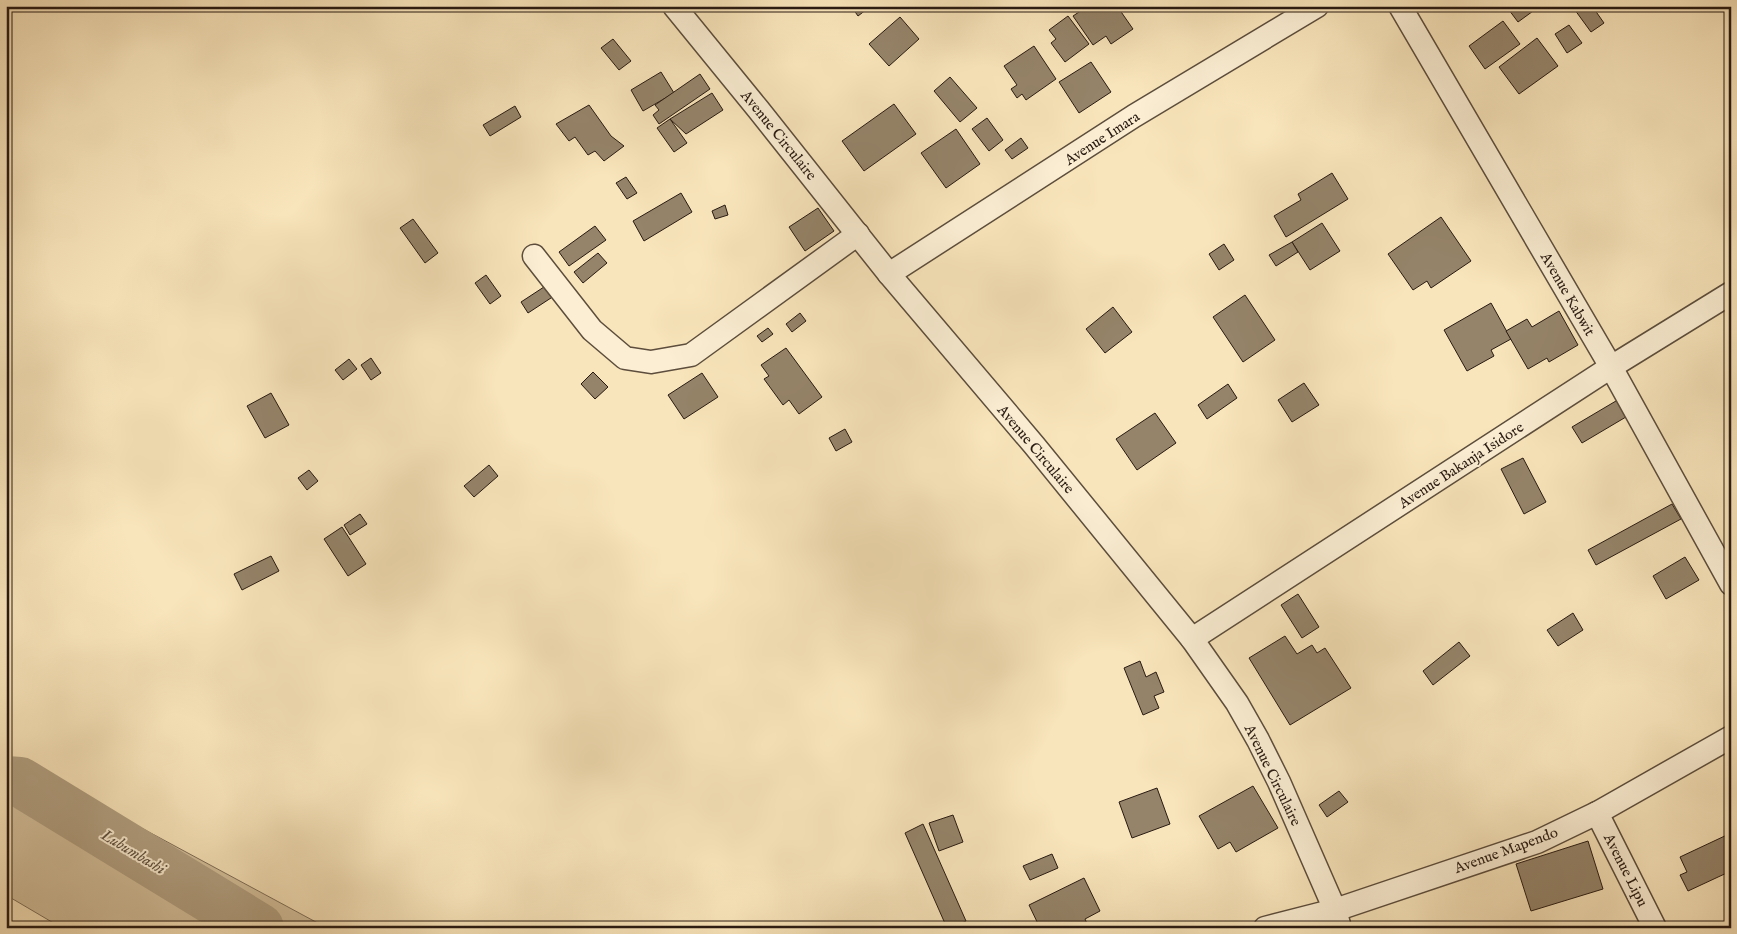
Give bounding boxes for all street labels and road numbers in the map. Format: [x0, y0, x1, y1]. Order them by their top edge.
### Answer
street label: Avenue Circulaire [736, 86, 821, 184]
street label: Avenue Imara [1060, 107, 1144, 170]
street label: Avenue Kabwit [1536, 248, 1599, 339]
street label: Avenue Circulaire [992, 400, 1078, 498]
street label: Avenue Bakanja Isidore [1394, 418, 1528, 514]
street label: Avenue Circulaire [1239, 720, 1305, 829]
street label: Avenue Mapendo [1451, 823, 1561, 878]
street label: Avenue Lipu [1599, 830, 1652, 910]

